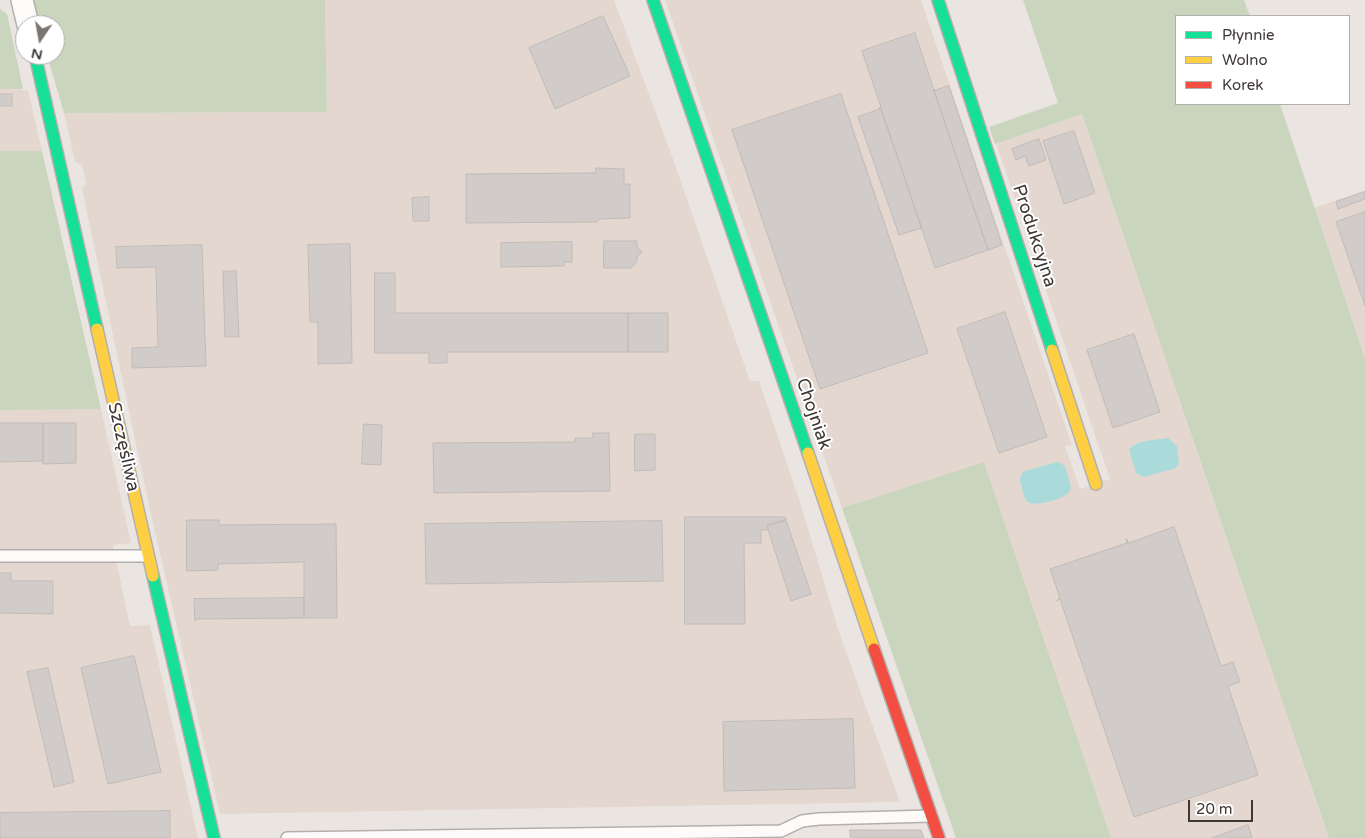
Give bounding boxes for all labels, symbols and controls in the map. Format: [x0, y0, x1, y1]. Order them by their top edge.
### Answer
north arrow [15, 15, 65, 65]
legend [1175, 15, 1350, 105]
text: Płynnie [1222, 26, 1275, 44]
text: N [30, 45, 44, 64]
text: Wolno [1222, 51, 1268, 69]
text: Korek [1222, 76, 1263, 94]
street label: Produkcyjna [1007, 182, 1061, 290]
street label: Chojniak [791, 375, 835, 453]
street label: Szczęśliwa [102, 400, 144, 494]
scale bar [1190, 790, 1255, 822]
text: 20 m [1196, 800, 1233, 818]

